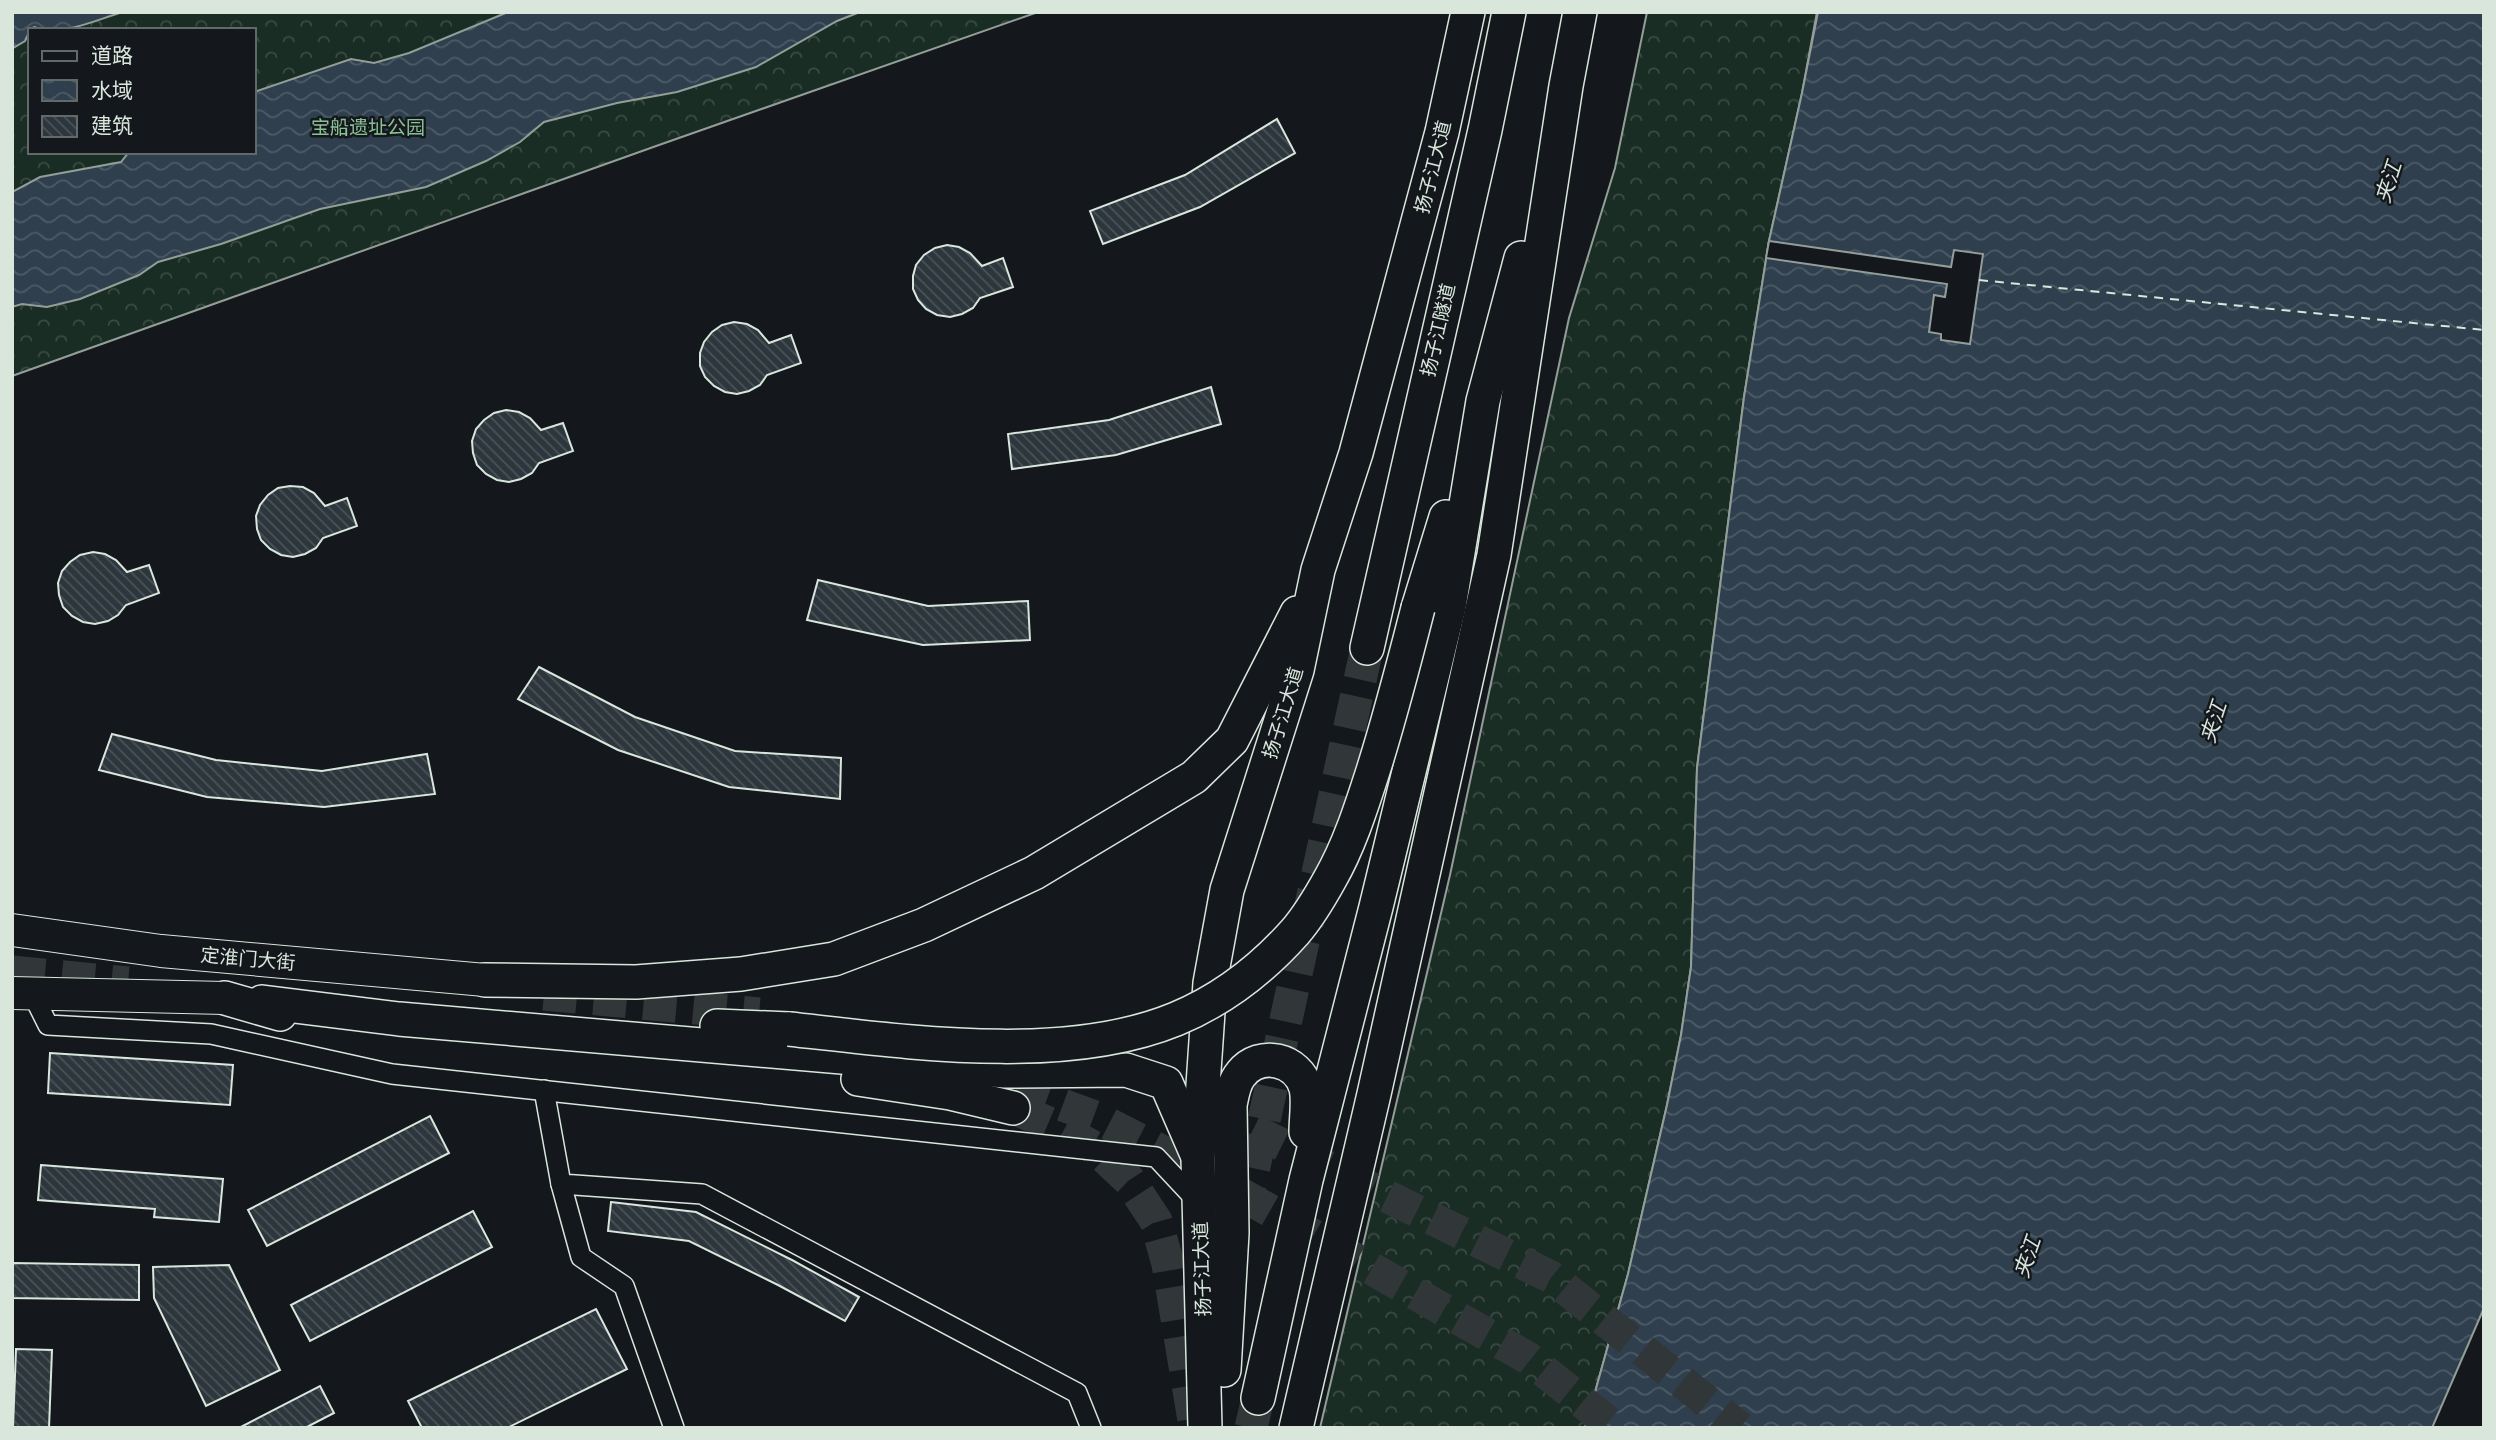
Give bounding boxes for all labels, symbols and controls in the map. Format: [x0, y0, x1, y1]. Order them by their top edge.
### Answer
legend [28, 28, 256, 154]
text: 道路 [91, 43, 133, 68]
text: 水域 [91, 78, 133, 103]
text: 建筑 [91, 113, 133, 138]
park label: 宝船遗址公园 [311, 116, 425, 139]
street label: 扬子江大道 [1410, 118, 1456, 216]
water label: 夹江 [2370, 156, 2407, 206]
street label: 扬子江隧道 [1416, 281, 1460, 379]
street label: 扬子江大道 [1258, 664, 1308, 762]
water label: 夹江 [2195, 696, 2232, 746]
street label: 定淮门大街 [200, 943, 296, 975]
street label: 扬子江大道 [1189, 1221, 1215, 1317]
water label: 夹江 [2008, 1231, 2046, 1281]

